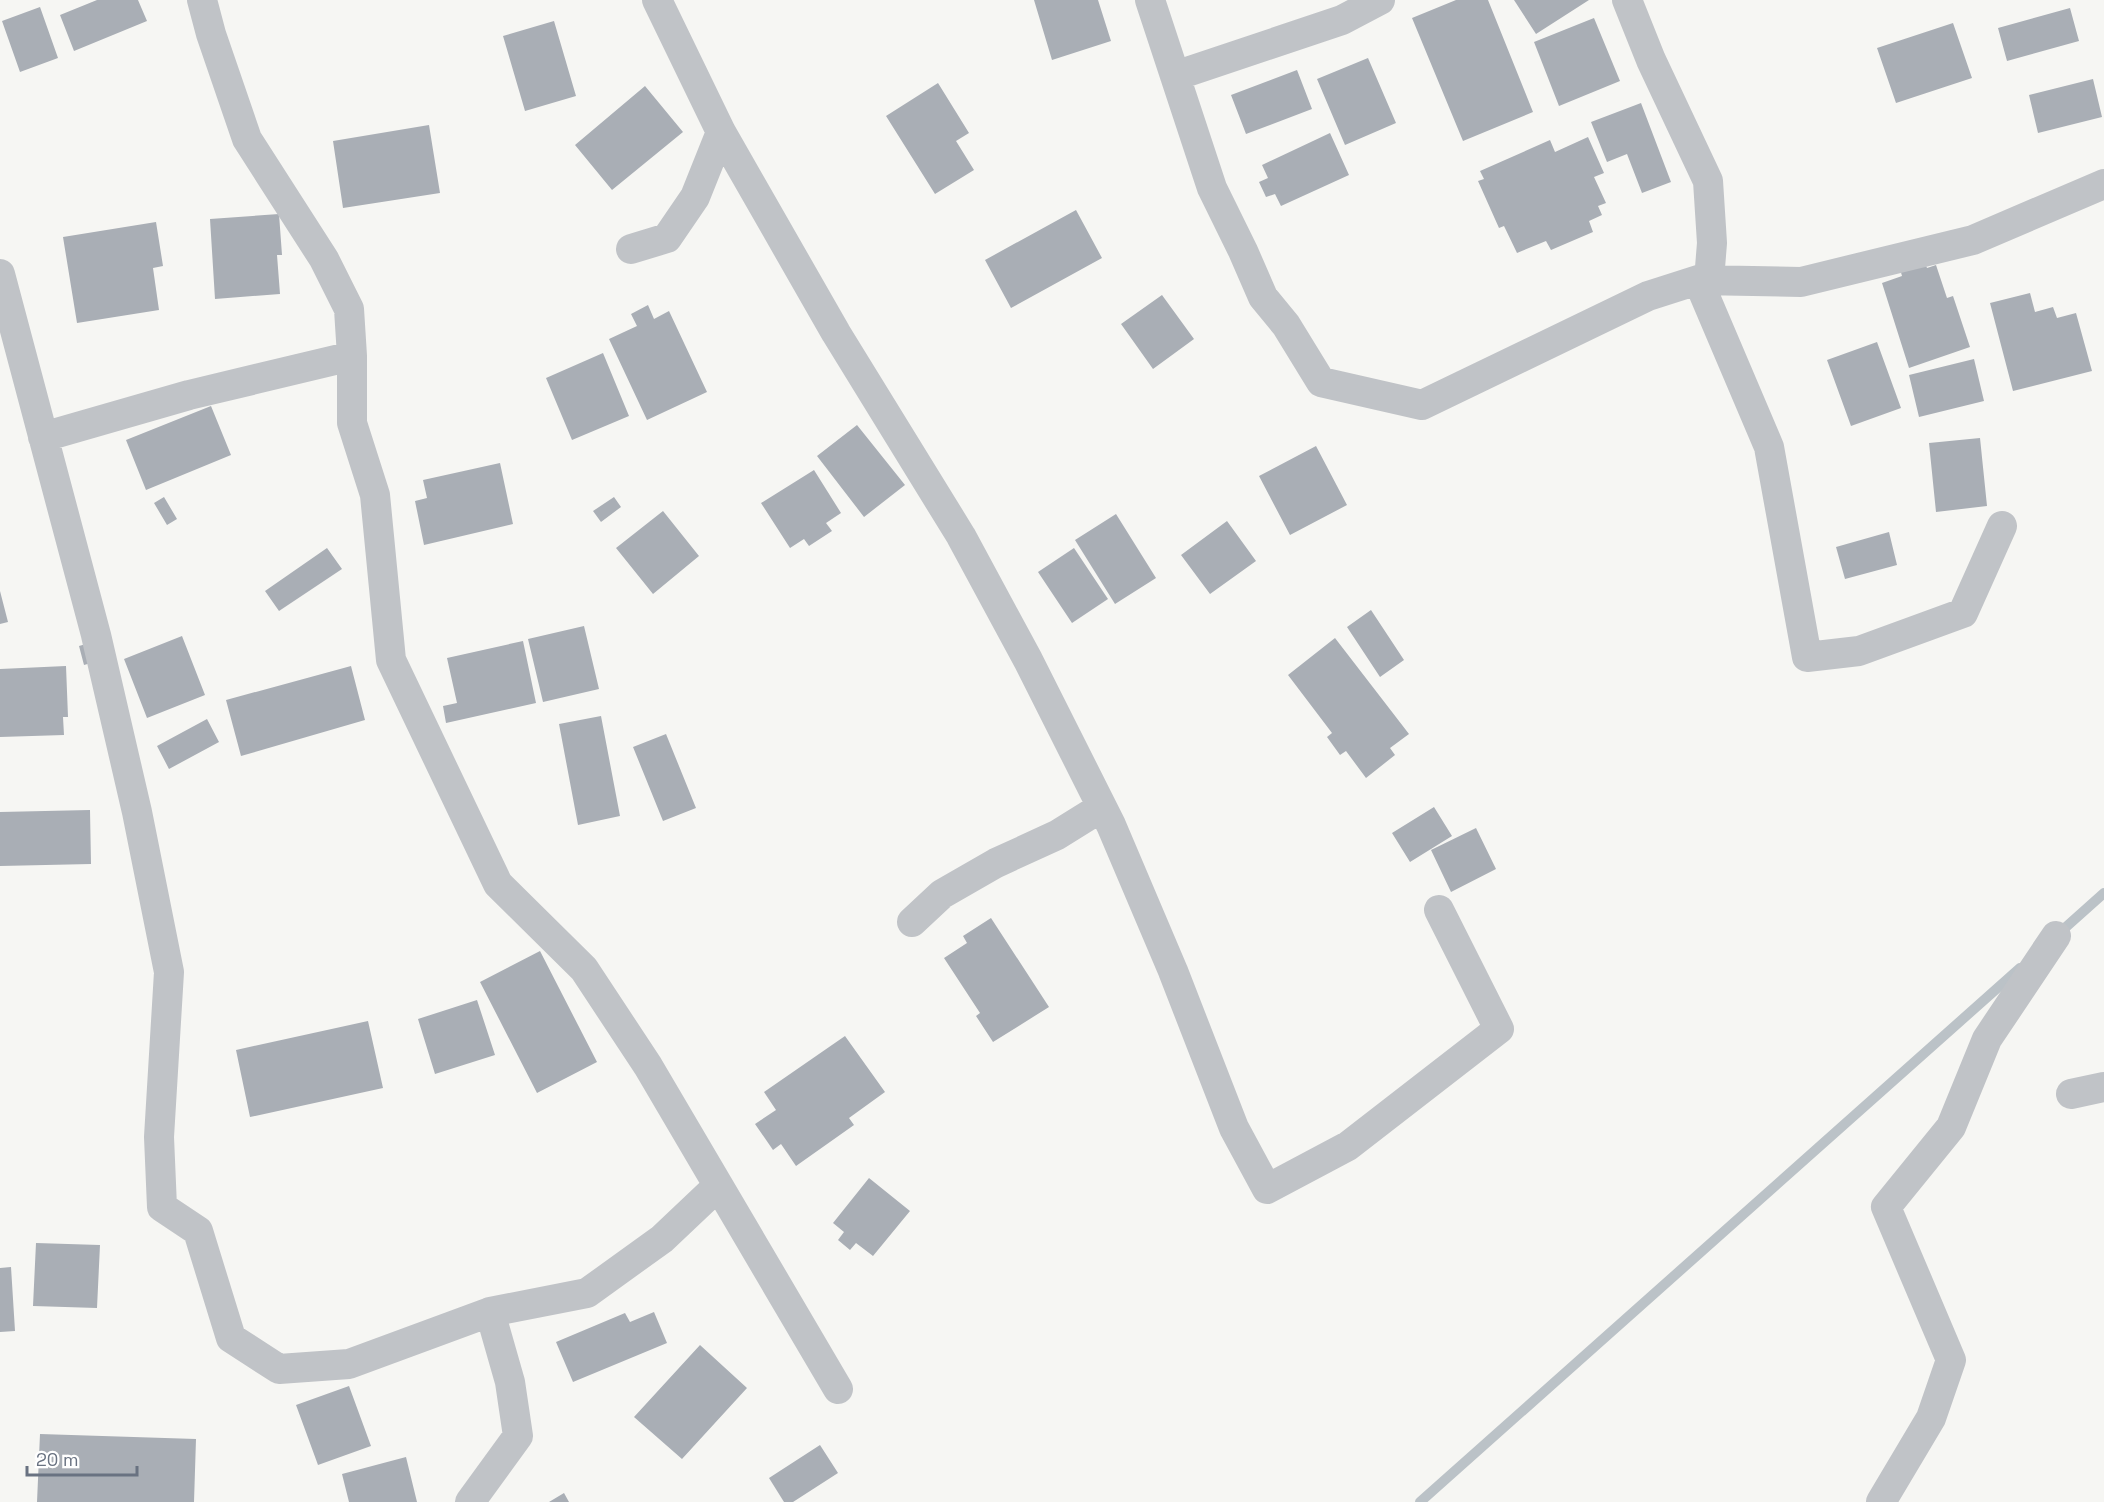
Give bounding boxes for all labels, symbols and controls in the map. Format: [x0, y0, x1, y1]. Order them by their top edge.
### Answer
scale bar [27, 1439, 136, 1477]
text: 20 m [36, 1448, 79, 1471]

